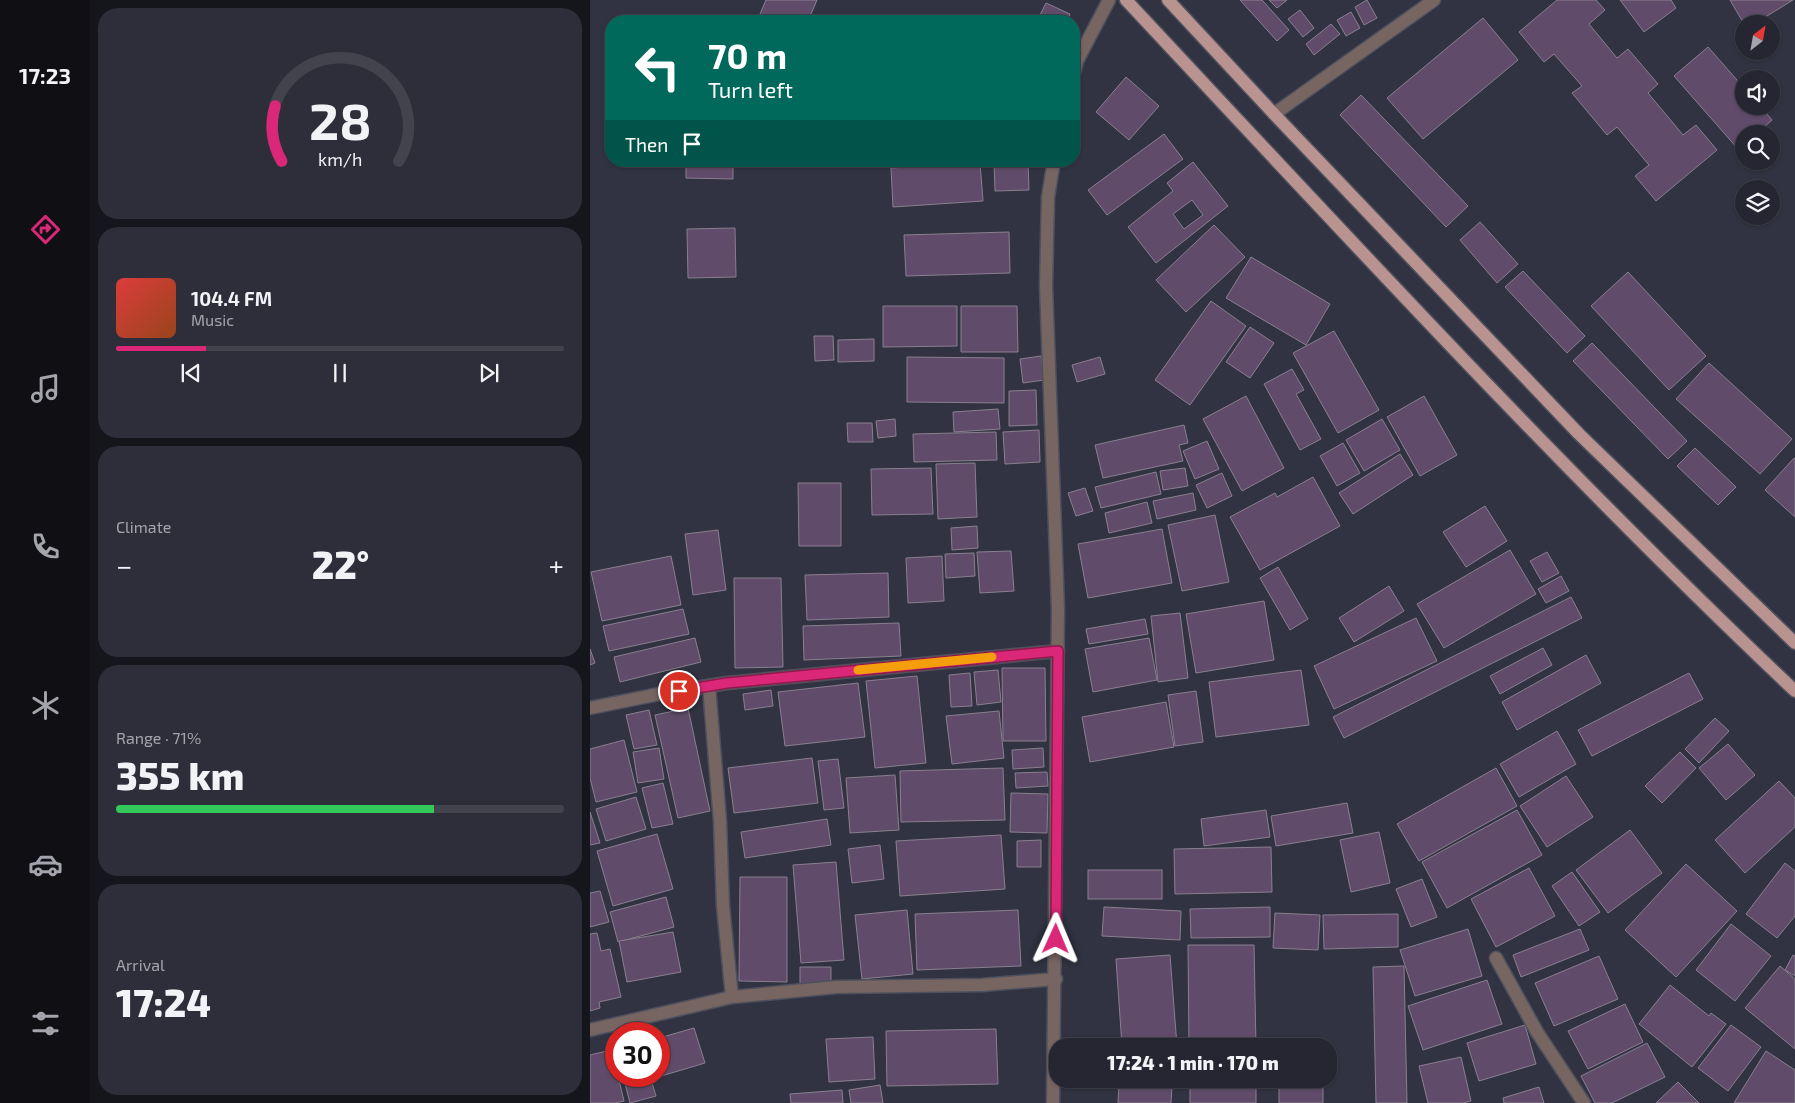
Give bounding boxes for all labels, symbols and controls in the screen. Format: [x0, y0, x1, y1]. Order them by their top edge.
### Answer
north arrow [1735, 15, 1780, 60]
map controls [1735, 15, 1780, 225]
text: 70 m [708, 34, 787, 76]
icon: left [625, 35, 690, 100]
text: 17:23 [19, 62, 71, 88]
button: sound [1735, 70, 1780, 115]
text: Turn left [708, 76, 793, 102]
text: 28 [309, 88, 371, 150]
button: search [1735, 125, 1780, 170]
icon: arrive [678, 130, 706, 158]
text: Then [625, 133, 668, 156]
text: km/h [318, 148, 362, 170]
button: layers [1735, 180, 1780, 225]
icon: directions [28, 212, 63, 247]
text: 104.4 FM [191, 287, 272, 310]
text: Music [191, 310, 234, 329]
icon: previous [177, 359, 205, 387]
icon: pause [326, 359, 354, 387]
icon: next [475, 359, 503, 387]
icon: music [28, 371, 63, 406]
text: Climate [116, 517, 171, 536]
icon: phone [28, 529, 63, 564]
text: 22° [312, 541, 369, 587]
text: − [116, 548, 132, 582]
text: + [549, 548, 564, 582]
pin [658, 670, 700, 712]
icon: arrive [665, 677, 693, 705]
icon: climate [28, 688, 63, 723]
text: Range · 71% [116, 728, 201, 747]
text: 355 km [116, 752, 244, 798]
icon: car [28, 847, 63, 882]
position arrow [1029, 912, 1081, 964]
text: Arrival [116, 955, 165, 974]
text: 17:24 [116, 979, 211, 1025]
icon: filters [28, 1006, 63, 1041]
speed limit sign: 30 [605, 1022, 670, 1087]
text: 17:24 · 1 min · 170 m [1107, 1051, 1279, 1074]

